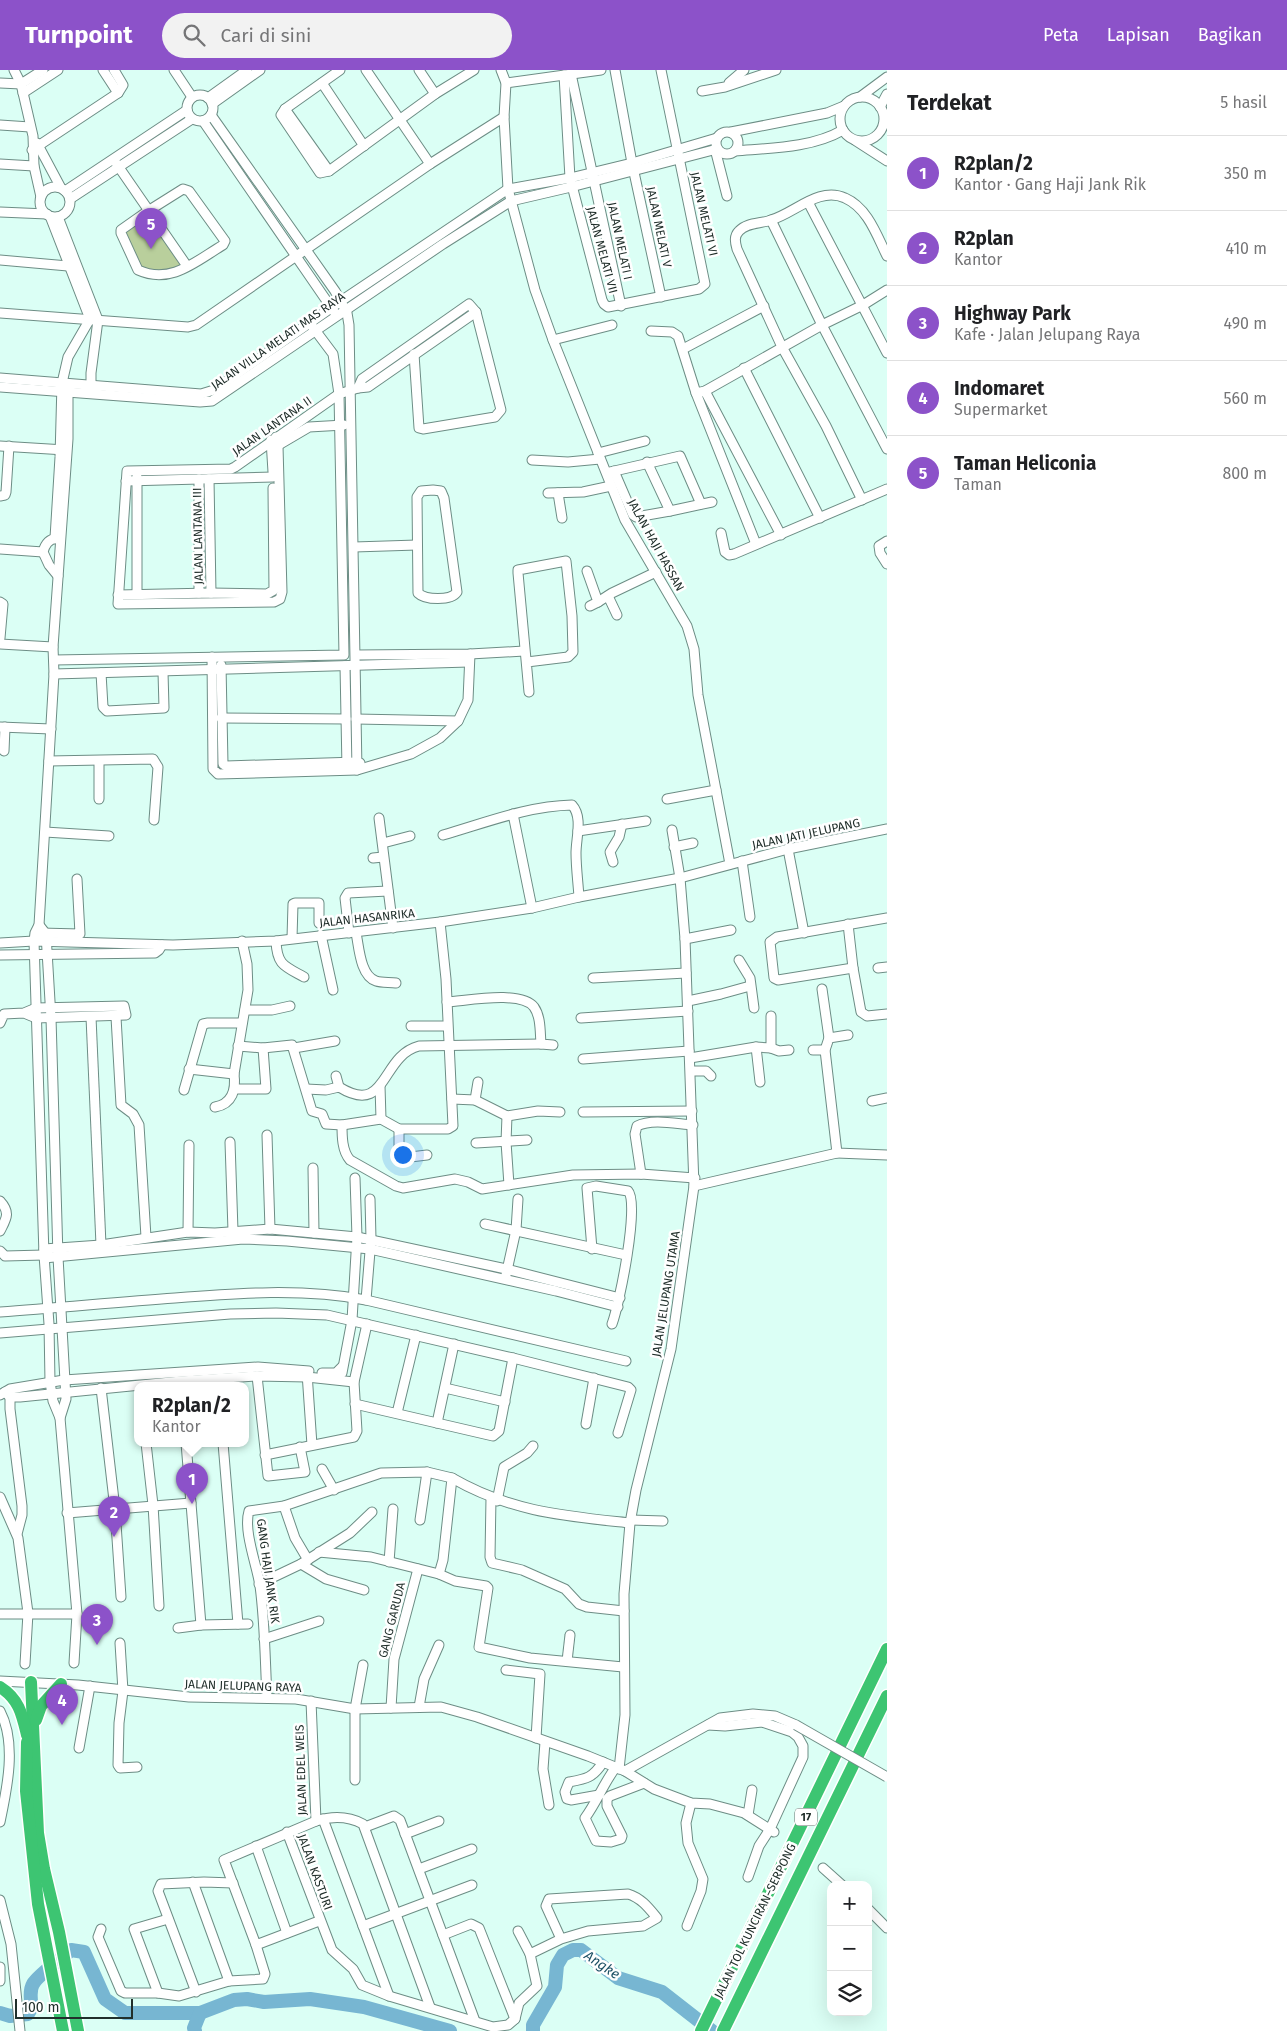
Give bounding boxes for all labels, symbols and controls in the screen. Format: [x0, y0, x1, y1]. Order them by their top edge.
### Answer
search box [162, 13, 512, 58]
text: Turnpoint [25, 21, 132, 49]
icon: search [180, 21, 208, 49]
text: Cari di sini [220, 24, 311, 47]
text: Peta [1043, 24, 1079, 46]
text: Lapisan [1107, 24, 1170, 46]
text: Bagikan [1198, 24, 1262, 46]
text: Terdekat [907, 90, 992, 116]
text: 5 hasil [1220, 93, 1267, 112]
text: R2plan/2 [954, 152, 1033, 175]
text: 1 [919, 164, 927, 183]
text: 350 m [1224, 164, 1267, 183]
street label: JALAN MELATI VI [688, 171, 720, 257]
text: Kantor · Gang Haji Jank Rik [954, 175, 1146, 194]
street label: JALAN MELATI V [644, 185, 674, 269]
street label: JALAN MELATI I [605, 201, 635, 281]
street label: JALAN MELATI VII [584, 205, 620, 295]
pin: 5 [135, 208, 167, 249]
text: R2plan [954, 227, 1014, 250]
text: 2 [919, 239, 927, 258]
text: 410 m [1226, 239, 1267, 258]
text: Kantor [954, 250, 1002, 269]
street label: JALAN VILLA MELATI MAS RAYA [208, 289, 348, 393]
text: Highway Park [954, 302, 1071, 325]
text: 3 [919, 314, 927, 333]
text: 490 m [1224, 314, 1267, 333]
text: Kafe · Jalan Jelupang Raya [954, 325, 1141, 344]
text: Indomaret [954, 377, 1044, 400]
text: 4 [918, 389, 928, 408]
text: 560 m [1224, 389, 1267, 408]
street label: JALAN LANTANA II [230, 393, 314, 459]
text: Supermarket [954, 400, 1048, 419]
text: Taman Heliconia [954, 452, 1096, 475]
text: 5 [919, 464, 927, 483]
text: 800 m [1222, 464, 1267, 483]
text: Taman [954, 475, 1002, 494]
street label: JALAN LANTANA III [190, 487, 206, 585]
street label: JALAN HAJI HASSAN [625, 496, 687, 594]
street label: JALAN JATI JELUPANG [751, 816, 861, 852]
street label: JALAN HASANRIKA [318, 906, 416, 930]
your location [390, 1142, 416, 1168]
street label: JALAN JELUPANG UTAMA [649, 1230, 683, 1358]
popup [134, 1382, 249, 1447]
text: R2plan/2 [152, 1394, 231, 1417]
text: Kantor [152, 1417, 201, 1436]
pin: 1 [176, 1463, 208, 1504]
pin: 2 [98, 1496, 130, 1537]
street label: GANG HAJI JANK RIK [254, 1518, 282, 1625]
street label: GANG GARUDA [376, 1581, 408, 1659]
pin: 3 [81, 1604, 113, 1645]
street label: JALAN JELUPANG RAYA [184, 1677, 302, 1695]
pin: 4 [46, 1684, 78, 1725]
street label: JALAN EDEL WEIS [292, 1724, 310, 1816]
road number: 17 [795, 1808, 817, 1825]
street label: JALAN KASTURI [295, 1832, 335, 1912]
street label: JALAN TOL KUNCIRAN–SERPONG [711, 1841, 799, 2001]
map controls [827, 1881, 872, 2016]
button: + [827, 1881, 872, 1926]
button: − [827, 1926, 872, 1971]
water label: Angke [580, 1946, 623, 1983]
button: layers [827, 1971, 872, 2016]
scale bar [15, 1996, 132, 2019]
text: 100 m [22, 1999, 59, 2016]

